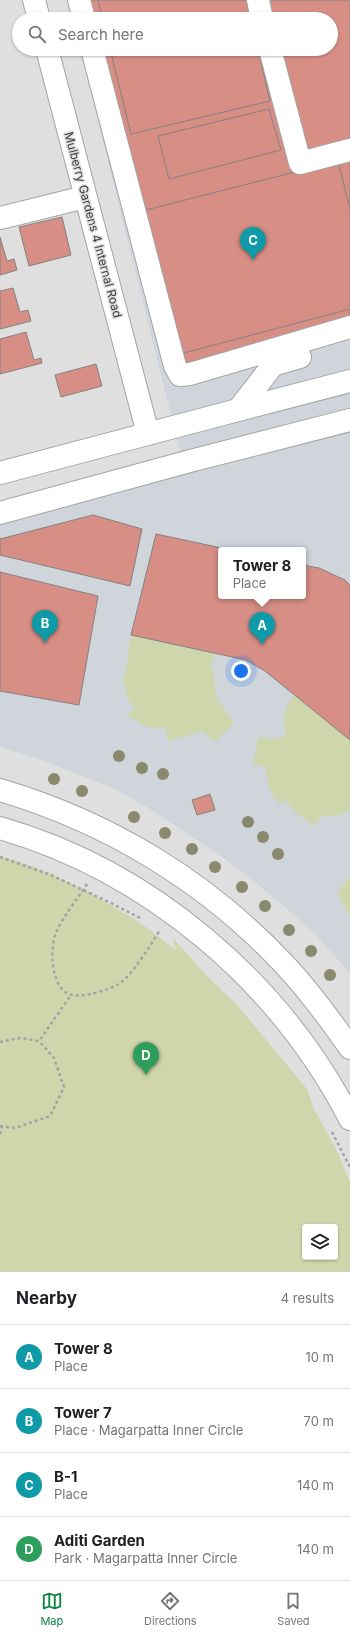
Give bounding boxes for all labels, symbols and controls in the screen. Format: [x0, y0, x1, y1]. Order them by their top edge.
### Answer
search box [12, 12, 338, 56]
icon: search [26, 23, 48, 45]
text: Search here [58, 25, 144, 44]
street label: Mulberry Gardens 4 Internal Road [61, 130, 126, 319]
pin: C [240, 227, 266, 260]
popup [218, 547, 306, 599]
text: Tower 8 [233, 556, 291, 575]
text: Place [233, 575, 266, 591]
pin: B [32, 610, 58, 643]
pin: A [249, 612, 275, 645]
your location [231, 661, 251, 681]
pin: D [133, 1042, 159, 1075]
map controls [302, 1224, 338, 1260]
button: layers [302, 1224, 338, 1260]
text: Nearby [16, 1288, 77, 1308]
text: 4 results [281, 1290, 334, 1306]
text: Tower 8 [54, 1339, 113, 1358]
text: A [24, 1349, 34, 1365]
text: 10 m [305, 1349, 334, 1365]
text: Place [54, 1358, 88, 1374]
text: Tower 7 [54, 1403, 112, 1422]
text: B [25, 1413, 33, 1429]
text: 70 m [304, 1413, 334, 1429]
text: Place · Magarpatta Inner Circle [54, 1422, 243, 1438]
text: B-1 [54, 1467, 77, 1486]
text: C [24, 1477, 34, 1493]
text: 140 m [297, 1477, 334, 1493]
text: Place [54, 1486, 88, 1502]
text: Aditi Garden [54, 1531, 145, 1550]
text: D [24, 1541, 34, 1557]
text: 140 m [297, 1541, 334, 1557]
text: Park · Magarpatta Inner Circle [54, 1550, 237, 1566]
tab: Map [40, 1590, 63, 1628]
tab: Directions [144, 1590, 197, 1628]
tab: Saved [277, 1590, 310, 1628]

